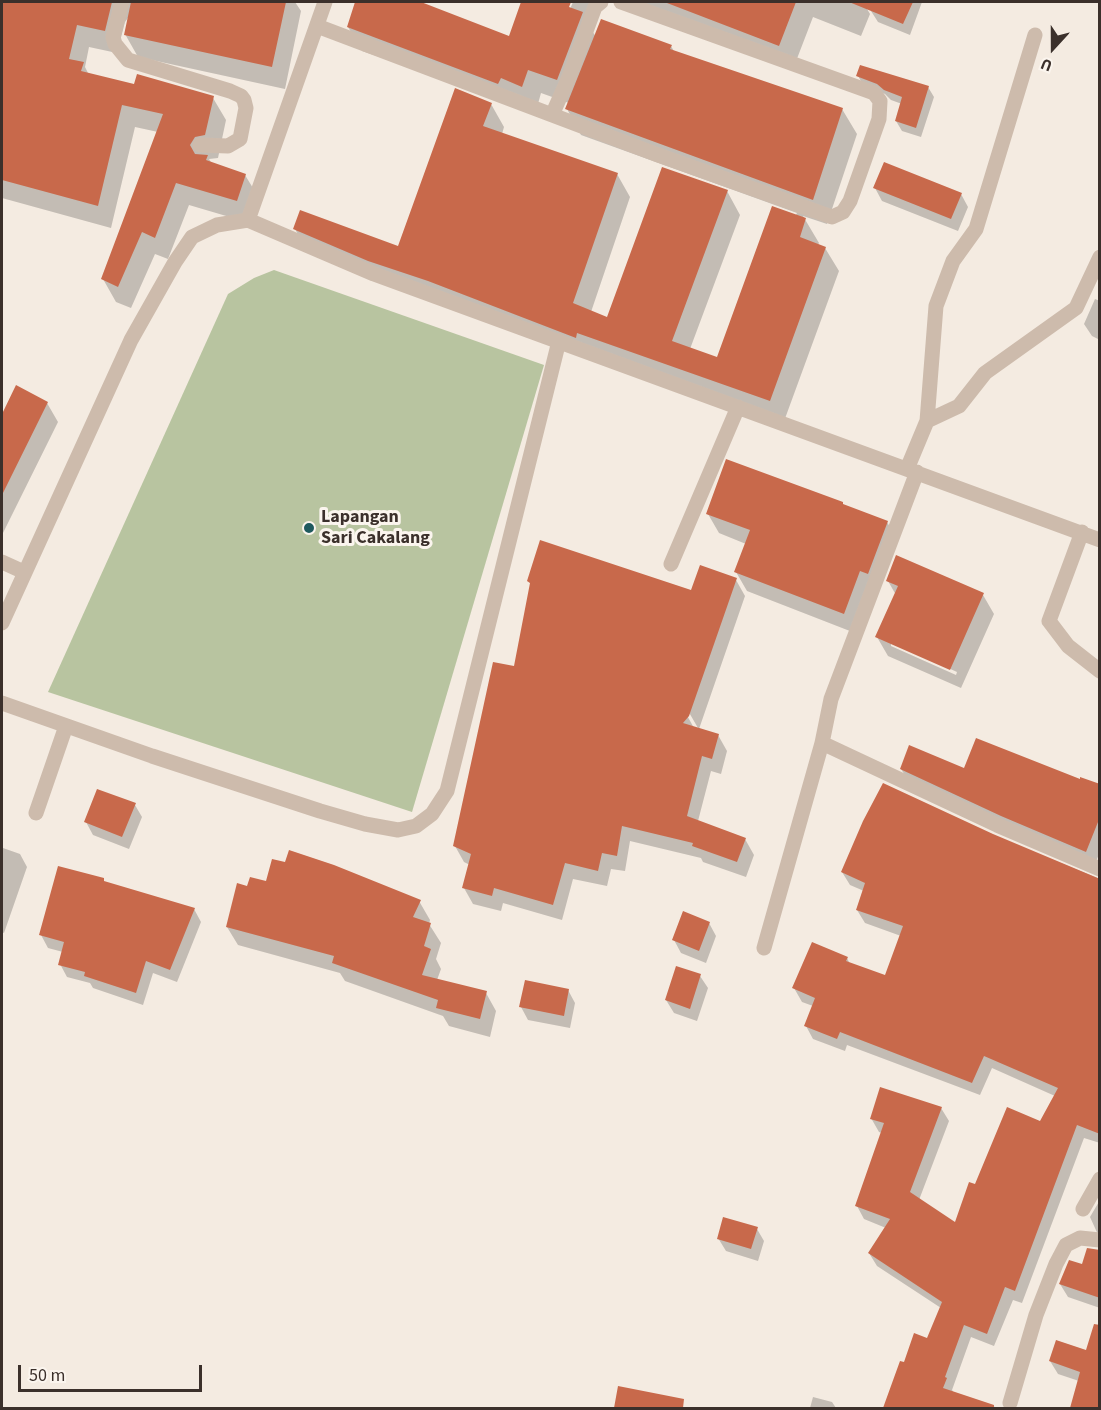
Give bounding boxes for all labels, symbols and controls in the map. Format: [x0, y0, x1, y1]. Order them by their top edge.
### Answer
north arrow [1023, 18, 1083, 78]
text: U [1038, 53, 1055, 77]
place label: Lapangan Sari Cakalang [321, 507, 430, 550]
marker: Lapangan Sari Cakalang [302, 521, 316, 535]
scale bar [21, 1353, 206, 1391]
text: 50 m [29, 1363, 65, 1388]

